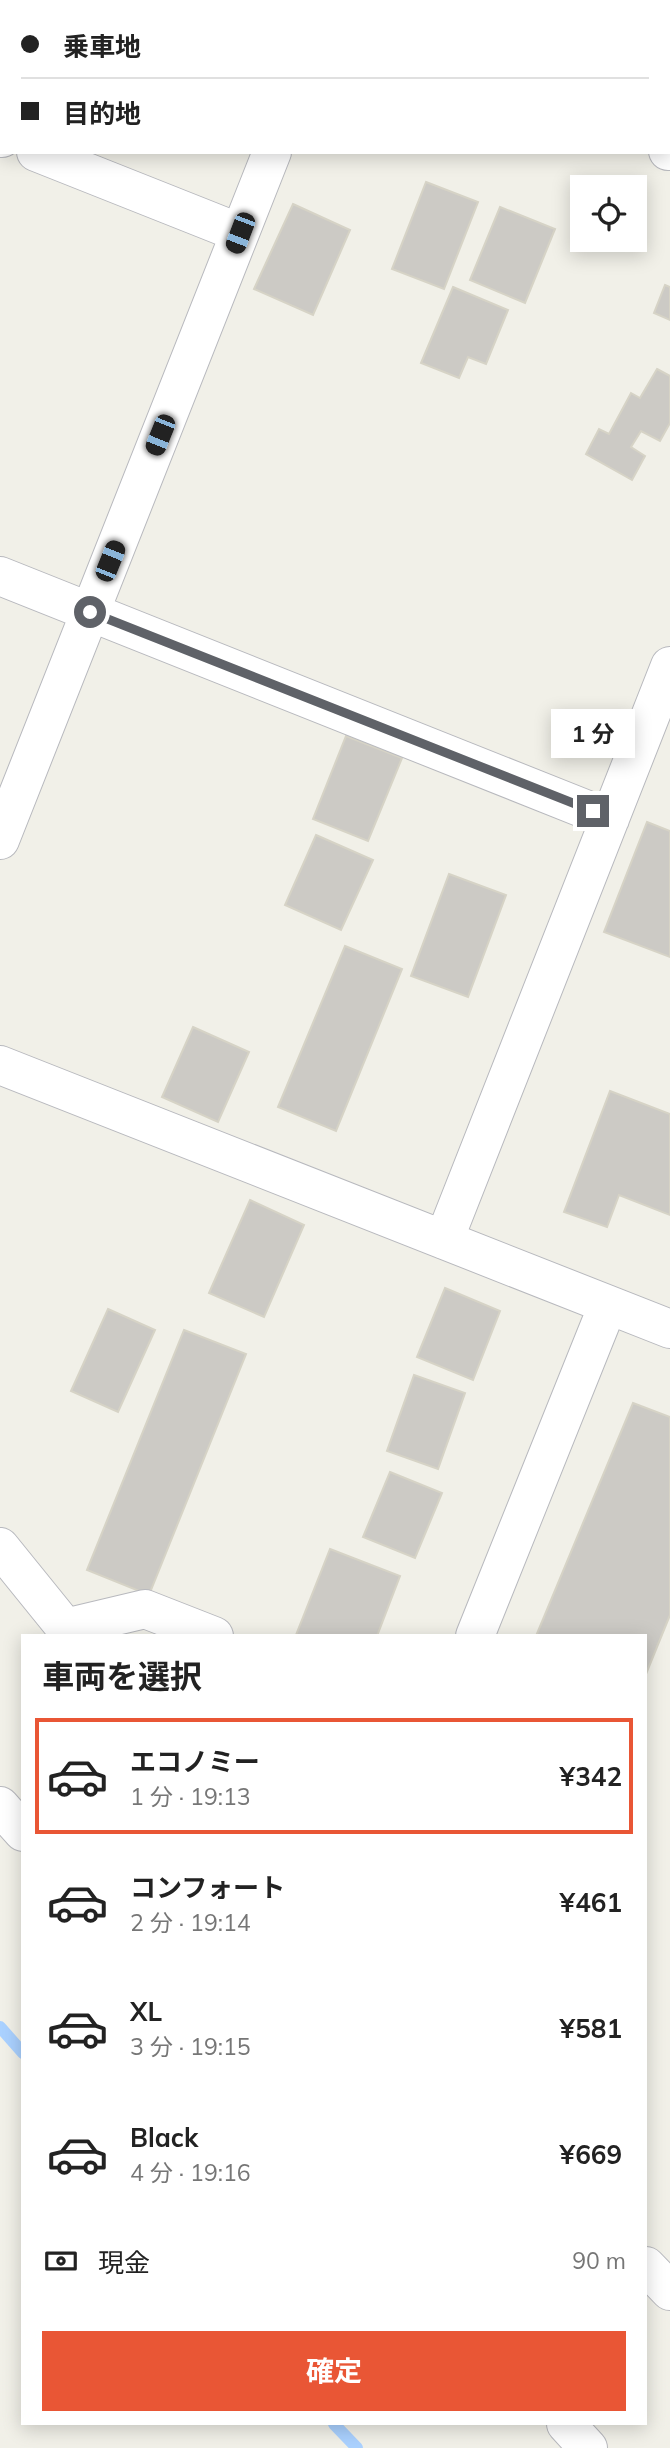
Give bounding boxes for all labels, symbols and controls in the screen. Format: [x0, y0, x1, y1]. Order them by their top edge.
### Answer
text: 乗車地 [63, 30, 141, 63]
text: 目的地 [63, 97, 141, 130]
map controls [570, 175, 647, 252]
button: locate [570, 175, 647, 252]
car [223, 210, 258, 256]
car [143, 412, 178, 458]
car [93, 538, 128, 584]
route start [74, 596, 106, 628]
callout: 1 分 [551, 710, 635, 758]
text: 1 分 [571, 719, 615, 748]
route end [577, 795, 609, 827]
text: 車両を選択 [42, 1656, 202, 1696]
icon: car [46, 1745, 109, 1808]
text: エコノミー [130, 1745, 260, 1778]
text: ¥342 [560, 1760, 622, 1793]
text: 1 分 · 19:13 [130, 1782, 251, 1811]
icon: car [46, 1871, 109, 1934]
text: コンフォート [130, 1871, 285, 1904]
text: ¥461 [560, 1886, 622, 1919]
text: 2 分 · 19:14 [130, 1908, 251, 1937]
text: XL [130, 1995, 162, 2028]
icon: car [46, 1997, 109, 2060]
text: ¥581 [560, 2012, 622, 2045]
text: 3 分 · 19:15 [130, 2032, 251, 2061]
text: Black [130, 2121, 198, 2154]
icon: car [46, 2123, 109, 2186]
text: ¥669 [560, 2138, 622, 2171]
text: 4 分 · 19:16 [130, 2158, 251, 2187]
icon: cash [42, 2242, 80, 2280]
text: 現金 [98, 2246, 150, 2279]
text: 90 m [572, 2246, 626, 2275]
button: 確定 [42, 2331, 626, 2411]

